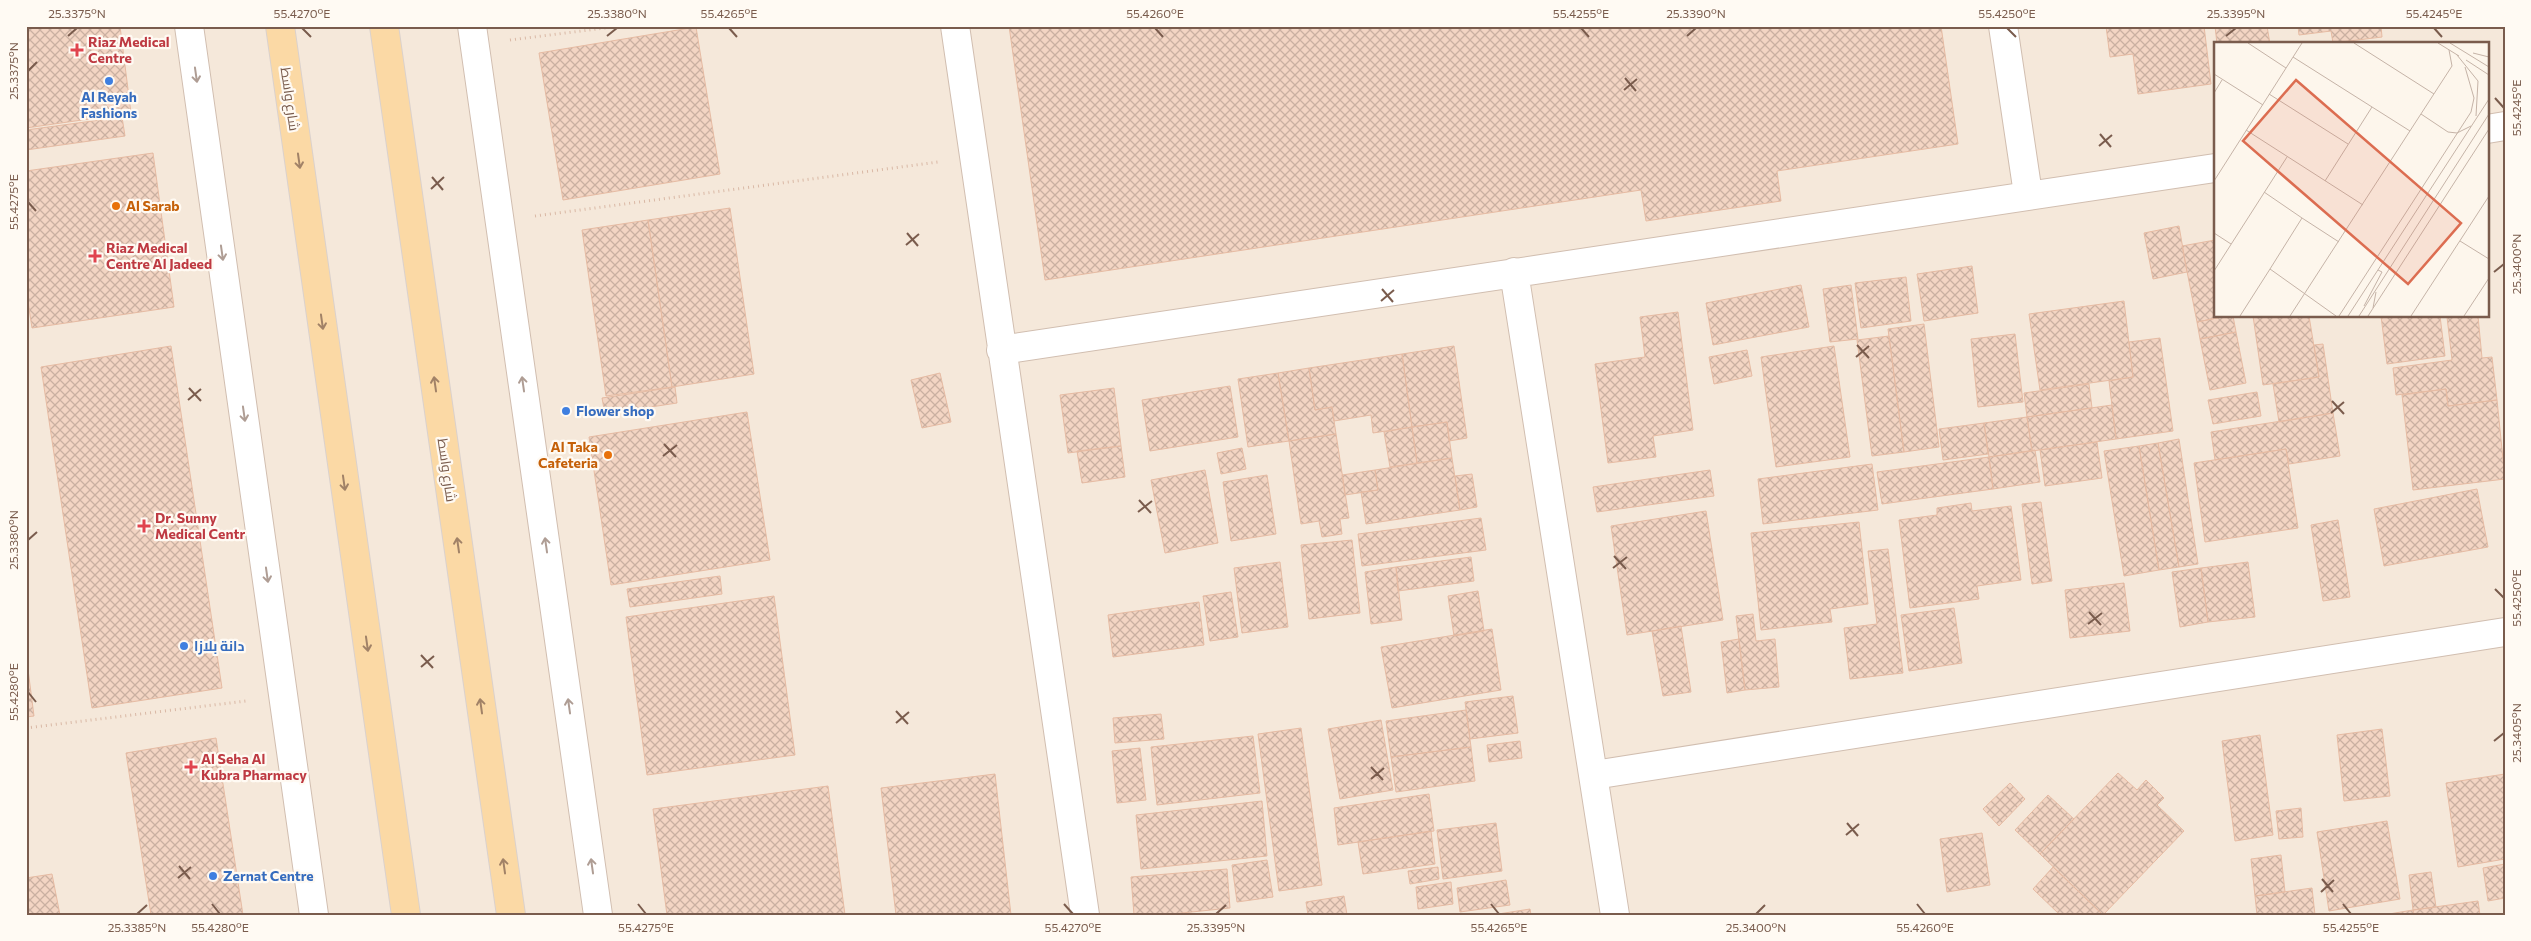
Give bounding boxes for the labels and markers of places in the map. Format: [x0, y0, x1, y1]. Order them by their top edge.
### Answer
place label: Riaz Medical Centre [88, 33, 170, 66]
marker: Riaz Medical Centre [70, 43, 84, 57]
marker: Al Reyah Fashions [103, 75, 115, 87]
place label: Al Reyah Fashions [81, 88, 138, 121]
place label: Al Sarab [126, 197, 180, 214]
marker: Al Sarab [110, 200, 122, 212]
place label: Riaz Medical Centre Al Jadeed [106, 239, 212, 272]
marker: Riaz Medical Centre Al Jadeed [88, 249, 102, 263]
place label: Flower shop [576, 402, 654, 419]
marker: Flower shop [560, 405, 572, 417]
place label: Al Taka Cafeteria [538, 438, 598, 471]
marker: Al Taka Cafeteria [602, 449, 614, 461]
place label: Dr. Sunny Medical Centr [155, 509, 245, 542]
marker: Dr. Sunny Medical Centr [137, 519, 151, 533]
place label: دانة بلازا [194, 637, 244, 655]
marker: دانة بلازا [178, 640, 190, 652]
place label: Al Seha Al Kubra Pharmacy [201, 750, 307, 783]
marker: Al Seha Al Kubra Pharmacy [185, 761, 197, 773]
place label: Zernat Centre [223, 867, 314, 884]
marker: Zernat Centre [207, 870, 219, 882]

